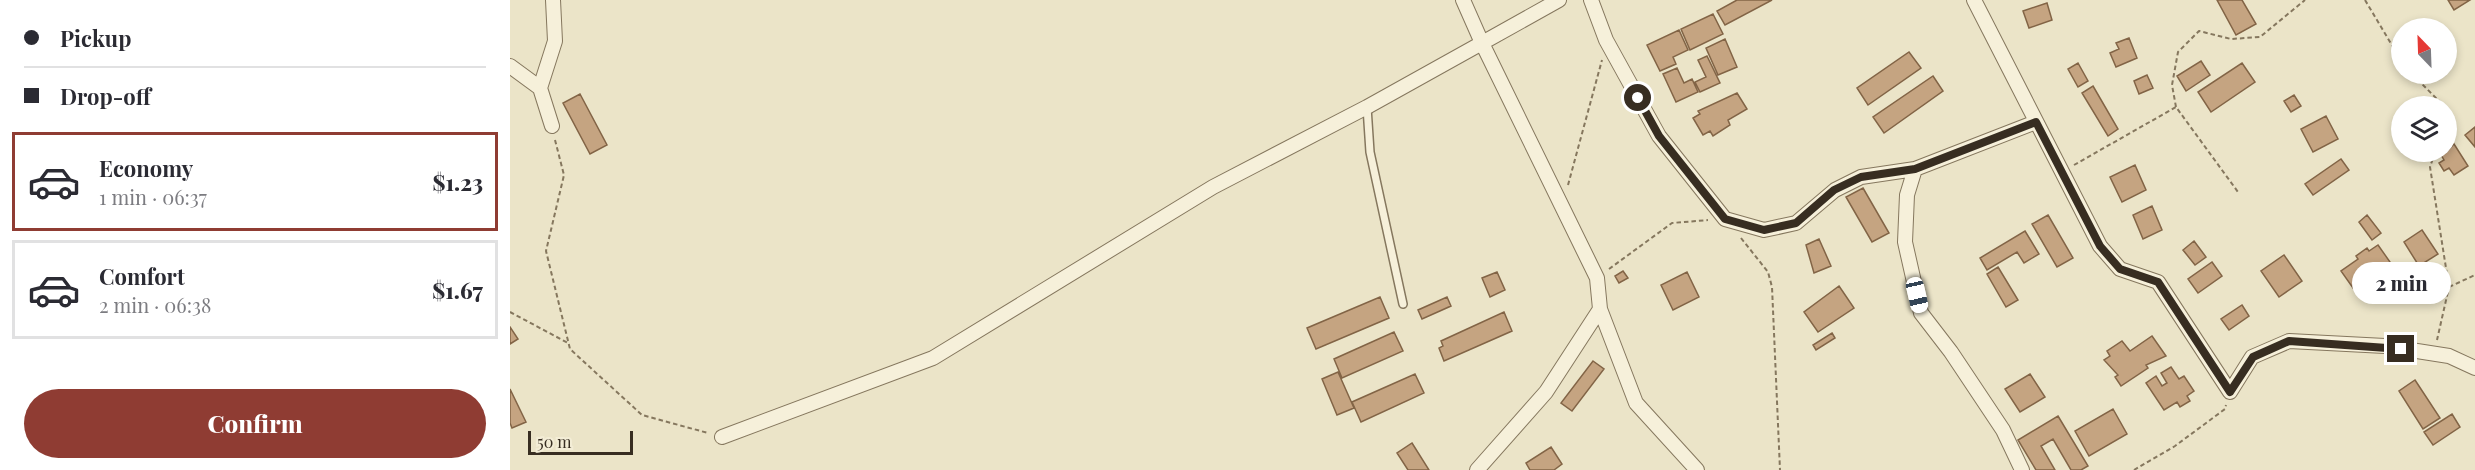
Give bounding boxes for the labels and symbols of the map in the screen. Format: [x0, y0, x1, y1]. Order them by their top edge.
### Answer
north arrow [2391, 18, 2457, 84]
route start [1624, 84, 1651, 111]
callout: 2 min [2352, 262, 2450, 304]
car [1904, 275, 1930, 315]
route end [2387, 335, 2414, 362]
scale bar [528, 428, 633, 456]

